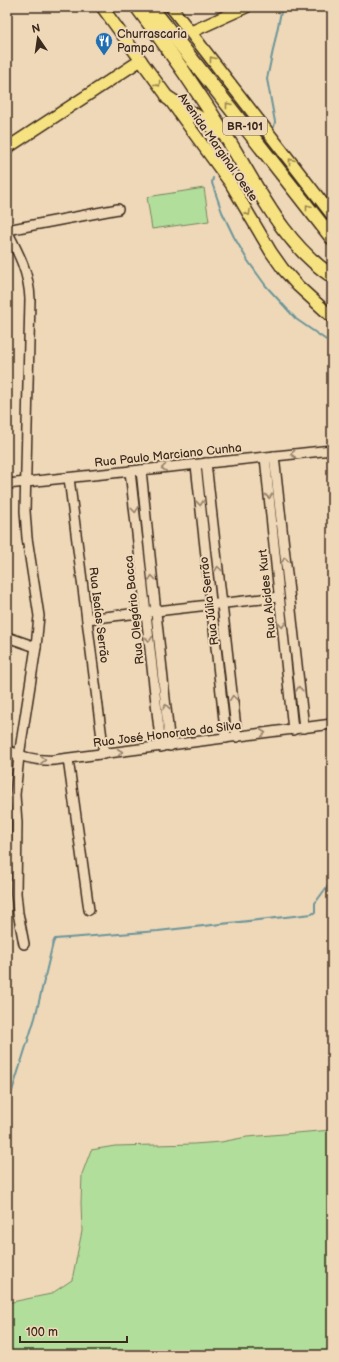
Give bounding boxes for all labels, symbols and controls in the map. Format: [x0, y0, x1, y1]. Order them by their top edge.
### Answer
north arrow [18, 18, 58, 58]
text: N [30, 21, 41, 36]
place label: Churrascaria Pampa [117, 27, 187, 56]
restaurant icon: Churrascaria Pampa [94, 31, 114, 56]
one-way arrow [209, 56, 216, 63]
one-way arrow [153, 80, 161, 87]
street label: Avenida Marginal Oeste [174, 90, 261, 204]
one-way arrow [226, 102, 233, 109]
road number: BR-101 [223, 117, 267, 135]
one-way arrow [289, 159, 296, 166]
one-way arrow [306, 205, 313, 212]
one-way arrow [244, 209, 251, 216]
street label: Rua Paulo Marciano Cunha [94, 440, 243, 471]
one-way arrow [290, 449, 296, 458]
one-way arrow [161, 463, 167, 472]
one-way arrow [264, 493, 273, 499]
one-way arrow [195, 500, 204, 506]
one-way arrow [130, 507, 139, 513]
street label: Rua Alcides Kurt [255, 548, 280, 639]
street label: Rua Olegário Bacca [121, 554, 148, 665]
street label: Rua Júlia Serrão [197, 556, 222, 646]
one-way arrow [281, 557, 290, 563]
street label: Rua Isaías Serrão [85, 566, 112, 664]
one-way arrow [214, 566, 223, 572]
one-way arrow [148, 574, 157, 581]
one-way arrow [277, 622, 286, 628]
one-way arrow [144, 636, 153, 642]
one-way arrow [295, 686, 304, 692]
one-way arrow [228, 695, 237, 701]
one-way arrow [162, 704, 171, 710]
street label: Rua José Honorato da Silva [92, 718, 242, 751]
one-way arrow [260, 729, 266, 738]
one-way arrow [117, 748, 123, 757]
one-way arrow [40, 756, 46, 764]
scale bar [20, 1318, 127, 1344]
text: 100 m [26, 1325, 58, 1340]

